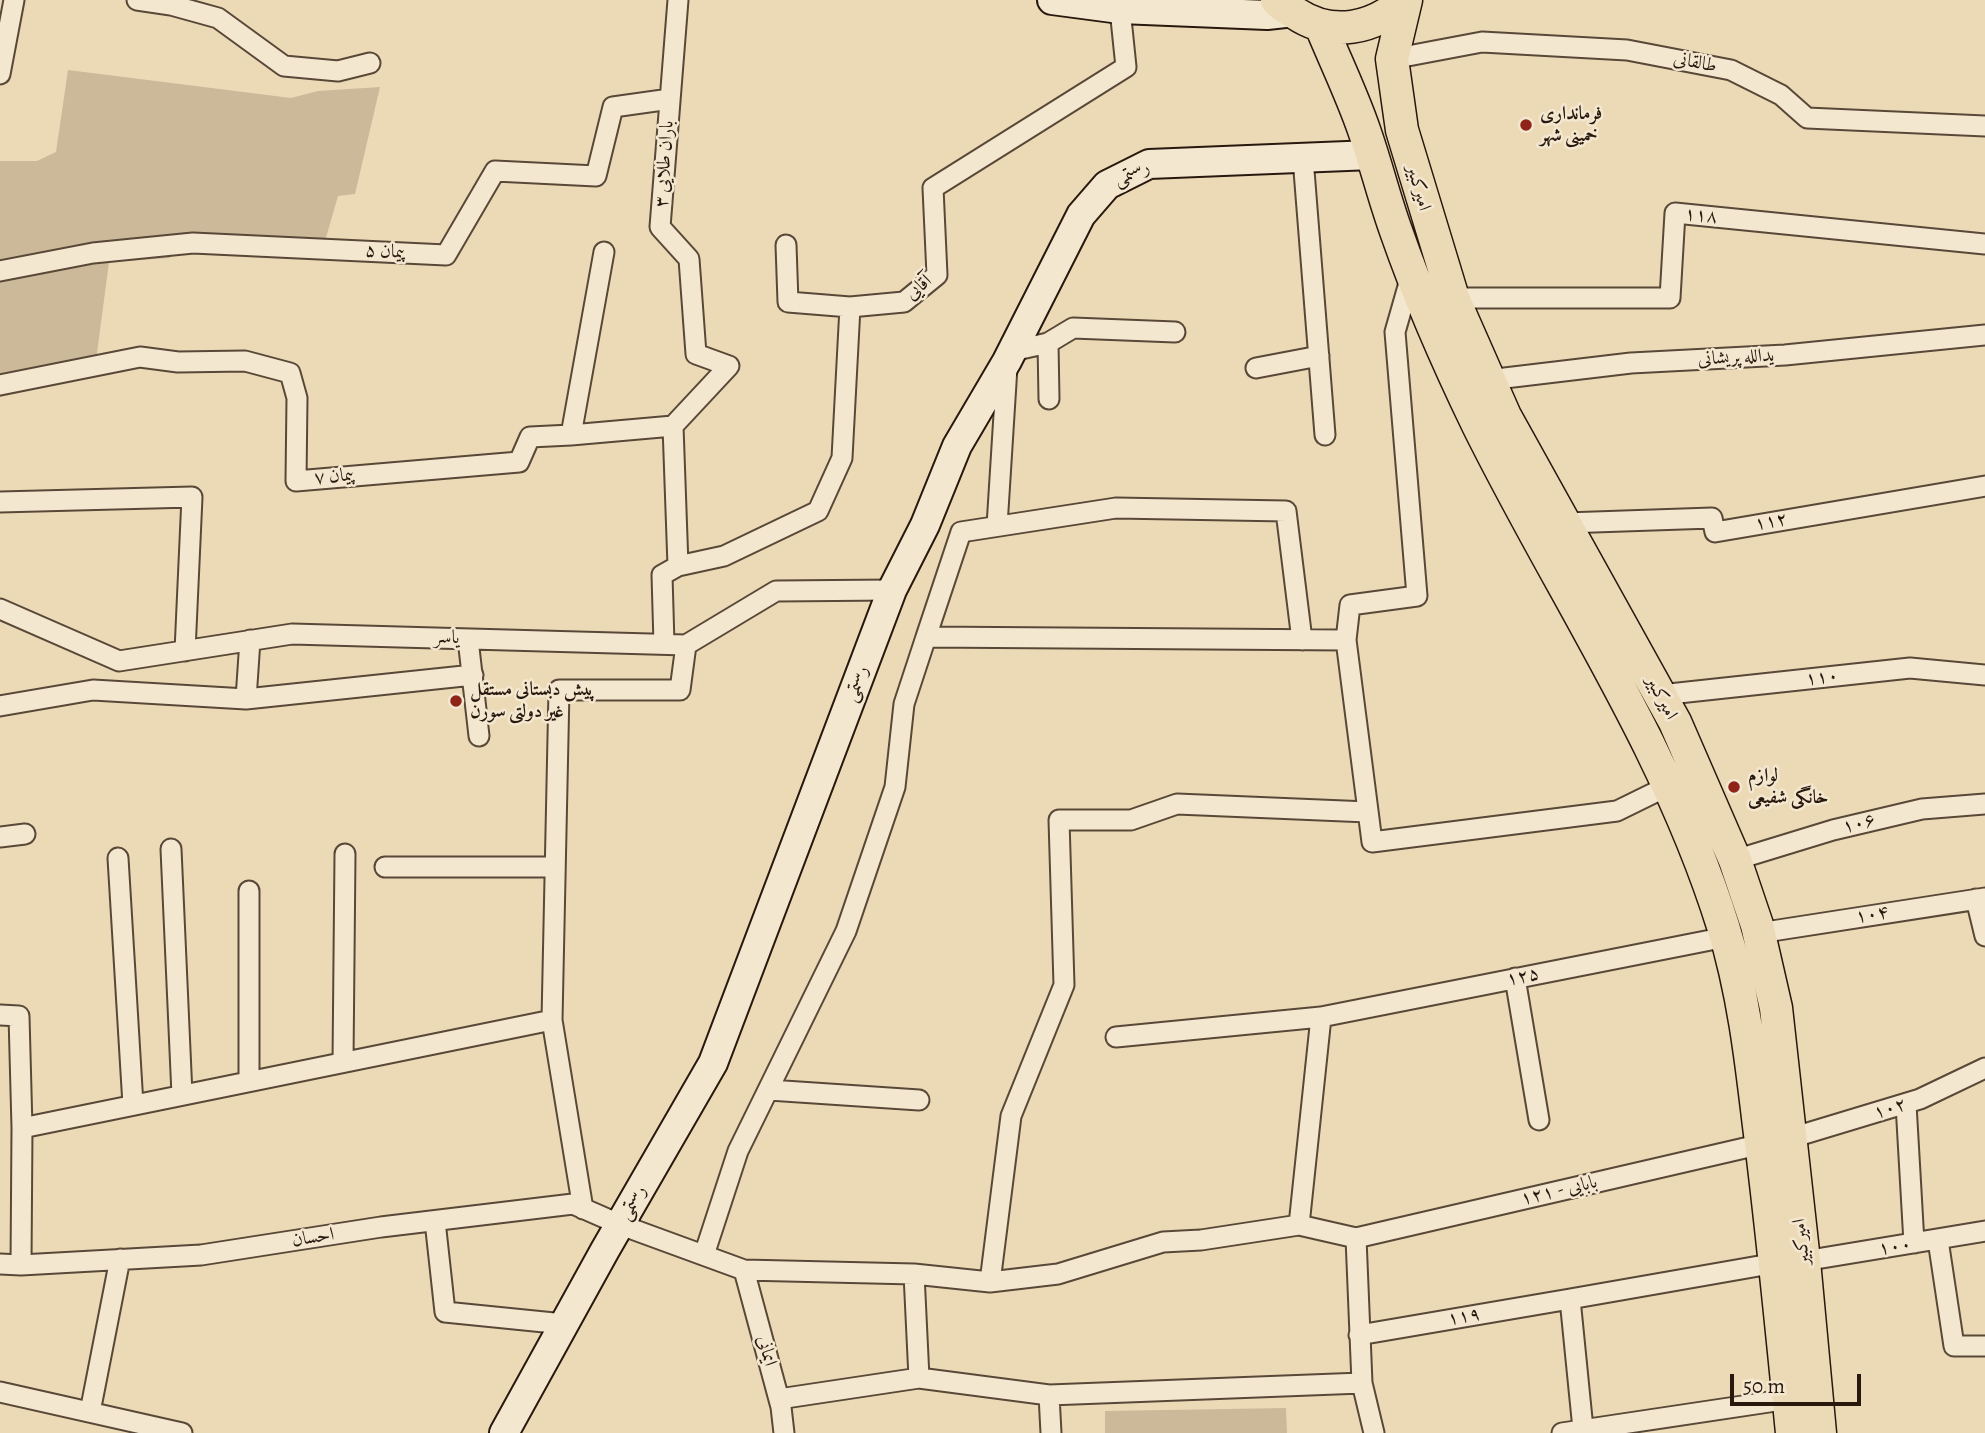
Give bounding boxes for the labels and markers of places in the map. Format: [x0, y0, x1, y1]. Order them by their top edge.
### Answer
place label: فرمانداری خمینی شهر [1540, 103, 1602, 147]
marker: فرمانداری خمینی شهر [1518, 117, 1534, 133]
place label: پیش دبستانی مستقل غیر دولتی سورن [470, 679, 595, 723]
marker: پیش دبستانی مستقل غیر دولتی سورن [448, 693, 464, 709]
place label: لوازم خانگی شفیعی [1748, 765, 1828, 809]
marker: لوازم خانگی شفیعی [1726, 779, 1742, 795]

